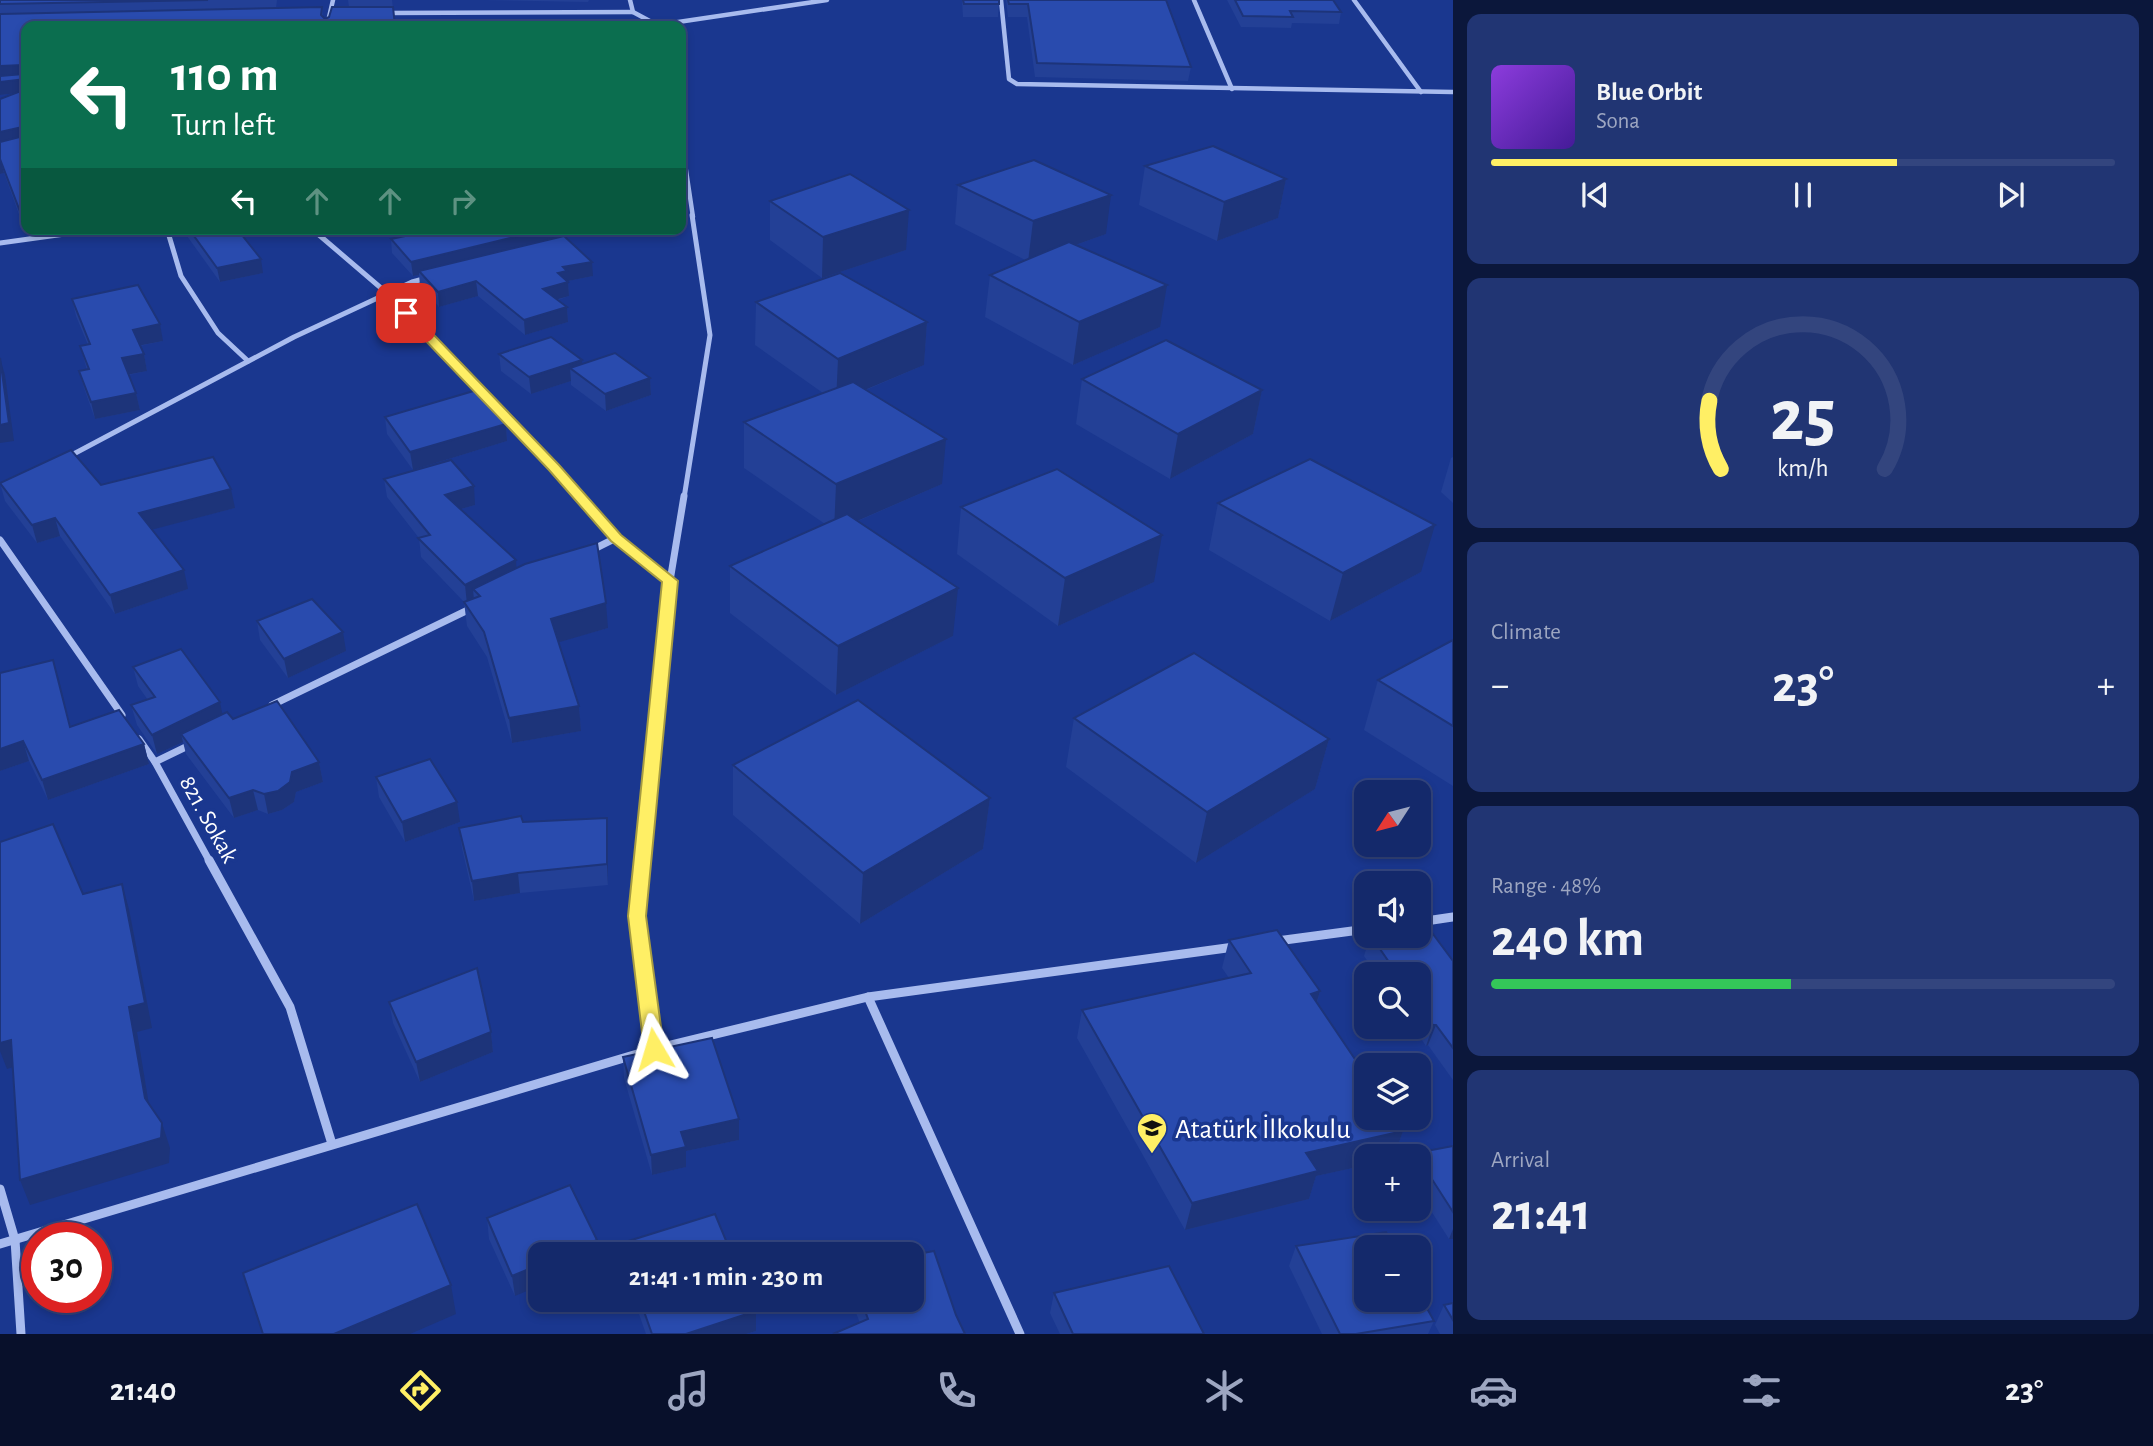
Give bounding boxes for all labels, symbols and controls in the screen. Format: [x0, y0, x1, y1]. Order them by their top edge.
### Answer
icon: left [56, 49, 147, 140]
text: 110 m [171, 51, 279, 100]
text: Blue Orbit [1596, 79, 1702, 105]
text: Turn left [171, 109, 275, 141]
text: Sona [1596, 110, 1640, 133]
icon: previous [1576, 176, 1614, 214]
icon: pause [1784, 176, 1822, 214]
icon: next [1992, 176, 2030, 214]
icon: left [225, 182, 263, 220]
icon: ahead [298, 182, 336, 220]
icon: ahead [371, 182, 409, 220]
icon: right [444, 182, 482, 220]
pin [376, 283, 436, 343]
icon: arrive [387, 294, 425, 332]
text: 25 [1770, 381, 1836, 454]
text: km/h [1777, 456, 1829, 481]
text: Climate [1491, 621, 1561, 644]
text: 23° [1772, 659, 1834, 711]
text: − [1491, 667, 1509, 705]
text: + [2097, 667, 2115, 705]
street label: 821. Sokak [175, 772, 242, 867]
north arrow [1354, 780, 1432, 858]
map controls [1354, 780, 1431, 1312]
button: sound [1354, 871, 1431, 948]
text: Range · 48% [1491, 875, 1601, 898]
text: 240 km [1491, 913, 1644, 965]
button: search [1354, 962, 1431, 1039]
position arrow [617, 1012, 691, 1086]
button: layers [1354, 1053, 1431, 1130]
school or university icon: Atatürk İlkokulu [1135, 1111, 1169, 1155]
place label: Atatürk İlkokulu [1175, 1114, 1351, 1144]
button: + [1354, 1144, 1431, 1221]
text: Arrival [1491, 1149, 1550, 1172]
text: 21:41 [1491, 1187, 1591, 1239]
speed limit sign: 30 [21, 1222, 112, 1313]
button: − [1354, 1235, 1431, 1312]
text: 21:41 · 1 min · 230 m [629, 1264, 823, 1290]
icon: directions [396, 1366, 445, 1415]
icon: music [664, 1366, 713, 1415]
icon: phone [932, 1366, 981, 1415]
icon: climate [1200, 1366, 1249, 1415]
icon: car [1469, 1366, 1518, 1415]
icon: filters [1737, 1366, 1786, 1415]
text: 21:40 [110, 1374, 176, 1406]
text: 23° [2005, 1374, 2043, 1406]

